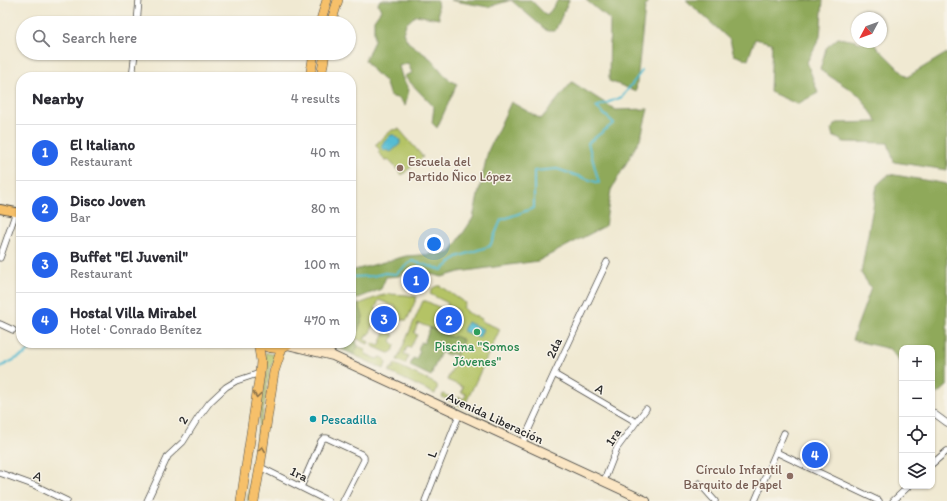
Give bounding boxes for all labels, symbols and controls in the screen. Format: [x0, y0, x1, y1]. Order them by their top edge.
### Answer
north arrow [851, 12, 887, 48]
search box [16, 16, 356, 60]
icon: search [30, 27, 52, 49]
text: Search here [62, 29, 137, 47]
text: Nearby [32, 88, 84, 108]
text: 4 results [291, 91, 340, 106]
text: El Italiano [70, 136, 135, 154]
text: 1 [42, 145, 48, 160]
text: 40 m [310, 145, 340, 160]
text: Restaurant [70, 154, 132, 169]
place label: Escuela del Partido Ñico López [408, 154, 511, 184]
marker: Escuela del Partido Ñico López [395, 163, 405, 173]
text: Disco Joven [70, 192, 145, 210]
text: 2 [42, 201, 48, 216]
text: 80 m [311, 201, 340, 216]
text: Bar [70, 210, 90, 225]
your location [424, 234, 444, 254]
text: Buffet "El Juvenil" [70, 248, 188, 266]
text: 3 [41, 257, 49, 272]
text: 100 m [304, 257, 340, 272]
pin: 1 [403, 265, 429, 295]
text: Restaurant [70, 266, 132, 281]
text: Hostal Villa Mirabel [70, 304, 197, 322]
pin: 3 [371, 304, 397, 334]
pin: 2 [436, 305, 462, 335]
text: 4 [41, 313, 49, 328]
text: 470 m [304, 313, 340, 328]
text: Hotel · Conrado Benítez [70, 322, 202, 337]
marker: Piscina "Somos Jóvenes" [472, 327, 482, 337]
street label: 2da [543, 335, 565, 361]
place label: Piscina "Somos Jóvenes" [435, 339, 520, 369]
map controls [899, 345, 935, 489]
button: + [899, 345, 935, 381]
street label: A [593, 380, 608, 398]
button: − [899, 381, 935, 417]
street label: Avenida Liberación [444, 389, 546, 447]
one-way arrow [253, 392, 262, 399]
place label: Pescadilla [321, 412, 377, 427]
street label: 2 [175, 413, 191, 427]
marker: Pescadilla [308, 414, 318, 424]
button: locate [899, 417, 935, 453]
street label: 1ra [602, 425, 624, 449]
pin: 4 [802, 440, 828, 470]
one-way arrow [257, 446, 266, 452]
street label: L [424, 448, 440, 460]
button: layers [899, 453, 935, 489]
place label: Círculo Infantil Barquito de Papel [683, 462, 782, 492]
street label: 1ra [288, 463, 311, 485]
street label: A [31, 467, 45, 485]
marker: Círculo Infantil Barquito de Papel [785, 471, 795, 481]

